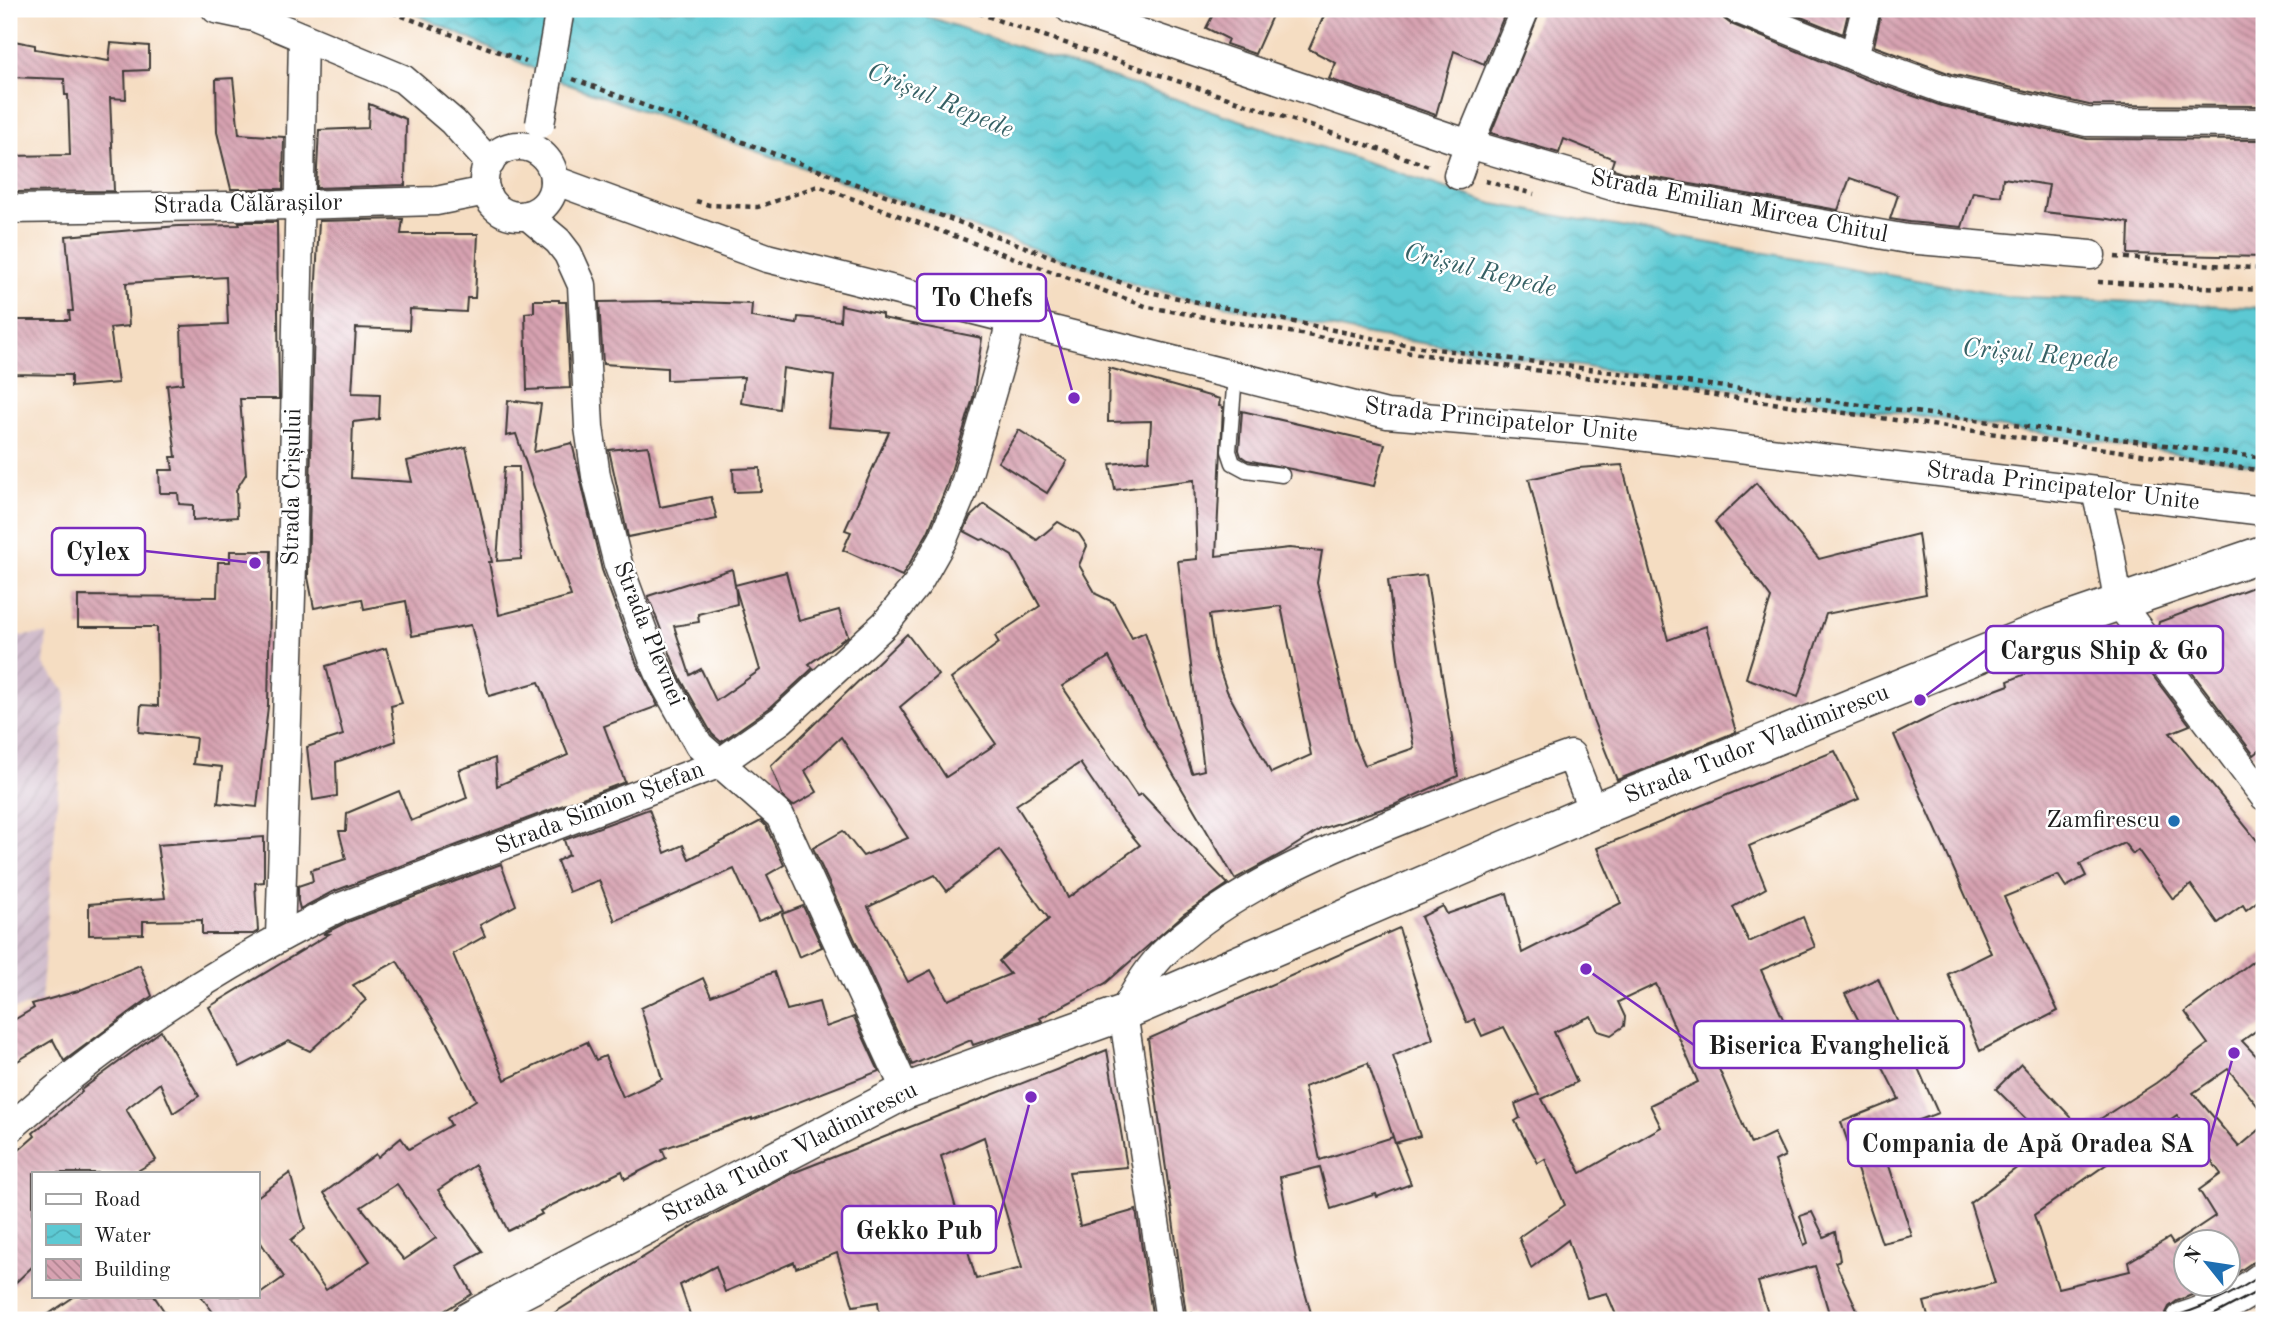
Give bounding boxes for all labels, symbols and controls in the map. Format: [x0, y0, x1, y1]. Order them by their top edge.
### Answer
water label: Crișul Repede [863, 58, 1017, 144]
street label: Strada Emilian Mircea Chitul [1588, 166, 1890, 248]
street label: Strada Călărașilor [153, 191, 343, 219]
water label: Crișul Repede [1401, 239, 1559, 304]
callout: To Chefs [917, 274, 1046, 321]
text: To Chefs [931, 286, 1033, 312]
water label: Crișul Repede [1961, 335, 2119, 376]
street label: Strada Principatelor Unite [1363, 395, 1639, 447]
street label: Strada Crișului [280, 408, 306, 566]
street label: Strada Principatelor Unite [1925, 458, 2201, 516]
callout: Cylex [52, 528, 145, 575]
text: Cylex [66, 540, 130, 566]
street label: Strada Plevnei [608, 559, 688, 709]
callout: Cargus Ship & Go [1986, 626, 2223, 673]
text: Cargus Ship & Go [2000, 639, 2208, 665]
street label: Strada Tudor Vladimirescu [1621, 681, 1893, 809]
street label: Strada Simion Ștefan [492, 758, 708, 860]
place label: Zamfirescu [2046, 809, 2160, 833]
marker: Zamfirescu [2166, 813, 2182, 829]
callout: Biserica Evanghelică [1694, 1021, 1964, 1068]
text: Biserica Evanghelică [1708, 1034, 1950, 1060]
street label: Strada Tudor Vladimirescu [658, 1078, 922, 1228]
callout: Compania de Apă Oradea SA [1848, 1119, 2209, 1166]
text: Compania de Apă Oradea SA [1862, 1132, 2195, 1158]
legend [32, 1172, 259, 1298]
text: Road [94, 1190, 141, 1211]
callout: Gekko Pub [842, 1206, 996, 1253]
text: Gekko Pub [856, 1219, 982, 1245]
text: Water [94, 1226, 151, 1247]
north arrow [2172, 1228, 2242, 1298]
text: N [2183, 1244, 2207, 1267]
text: Building [94, 1260, 171, 1281]

